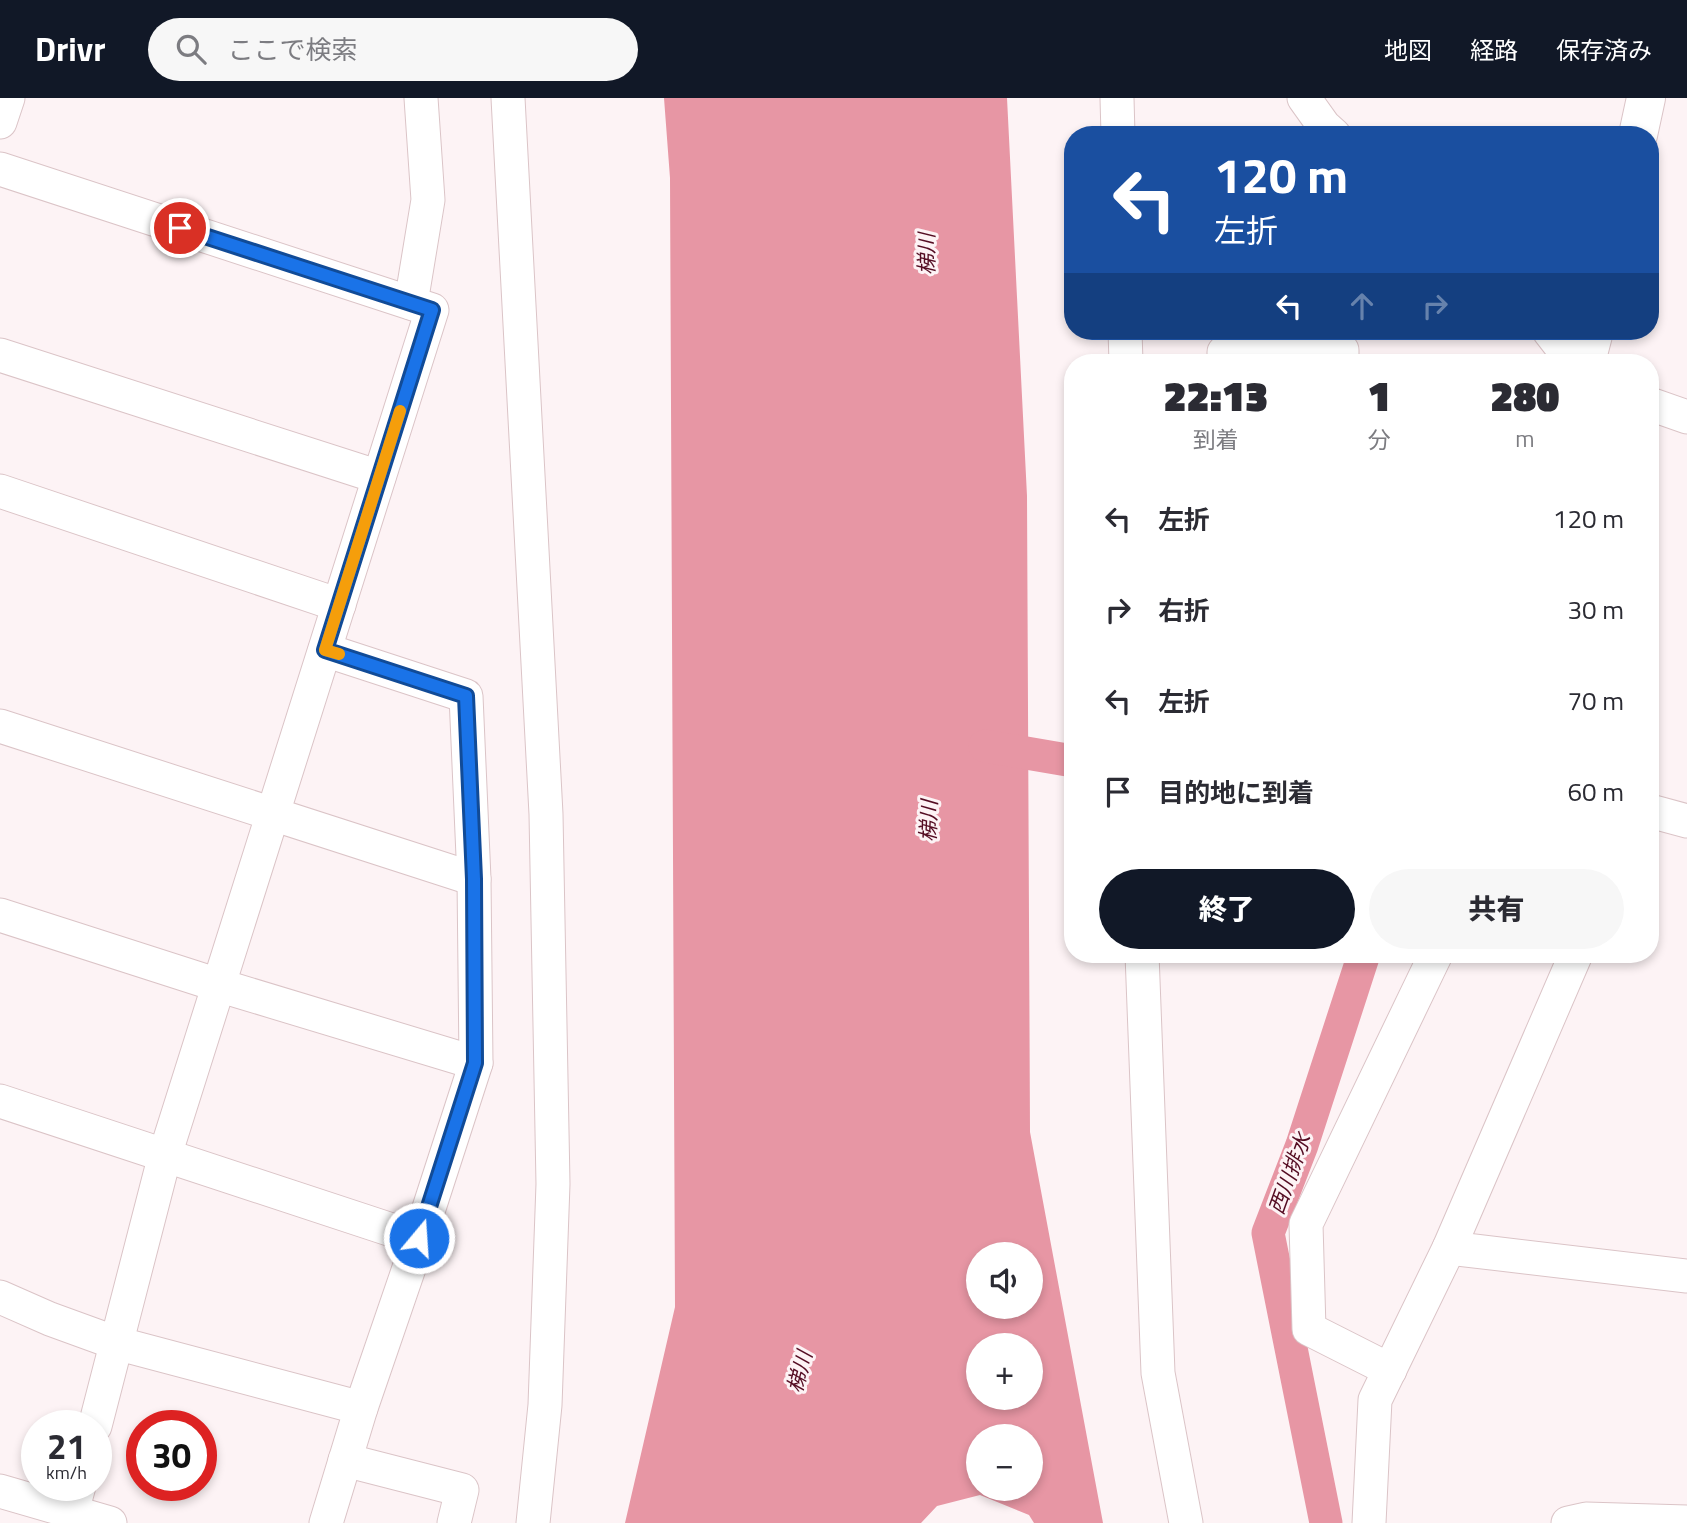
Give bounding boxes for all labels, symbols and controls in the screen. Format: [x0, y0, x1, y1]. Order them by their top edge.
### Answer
search box [148, 18, 638, 81]
text: Drivr [35, 24, 106, 74]
icon: search [172, 30, 210, 68]
text: ここで検索 [228, 30, 358, 69]
text: 地図 [1384, 32, 1432, 68]
text: 経路 [1470, 32, 1518, 68]
text: 保存済み [1556, 32, 1652, 68]
text: 120 m [1214, 137, 1348, 212]
icon: left [1099, 154, 1190, 245]
pin [150, 198, 210, 258]
text: 左折 [1214, 206, 1278, 254]
icon: arrive [161, 209, 199, 247]
water label: 梯川 [910, 231, 942, 275]
icon: left [1270, 287, 1308, 325]
icon: ahead [1343, 287, 1381, 325]
icon: right [1416, 287, 1454, 325]
text: 22:13 [1164, 363, 1268, 427]
text: 1 [1368, 363, 1391, 427]
text: 280 [1490, 363, 1559, 427]
text: m [1515, 421, 1534, 456]
text: 到着 [1193, 422, 1239, 457]
text: 分 [1368, 422, 1391, 457]
text: 120 m [1553, 499, 1624, 538]
icon: left [1099, 500, 1137, 538]
text: 左折 [1158, 500, 1210, 539]
text: 30 m [1567, 590, 1624, 629]
icon: right [1099, 591, 1137, 629]
text: 右折 [1158, 591, 1210, 630]
text: 70 m [1567, 681, 1624, 720]
icon: left [1099, 682, 1137, 720]
text: 左折 [1158, 682, 1210, 721]
text: 60 m [1567, 772, 1624, 811]
icon: arrive [1099, 773, 1137, 811]
text: 目的地に到着 [1158, 773, 1314, 812]
water label: 梯川 [911, 797, 945, 843]
button: 終了 [1099, 869, 1355, 949]
button: 共有 [1369, 869, 1624, 949]
water label: 西川排水 [1260, 1127, 1319, 1219]
position arrow [382, 1201, 456, 1275]
map controls [966, 1242, 1043, 1501]
button: sound [966, 1242, 1043, 1319]
button: + [966, 1333, 1043, 1410]
water label: 梯川 [778, 1345, 820, 1396]
speed limit sign: 30 [126, 1410, 217, 1501]
text: 21 [47, 1419, 86, 1473]
button: − [966, 1424, 1043, 1501]
text: km/h [46, 1459, 87, 1486]

